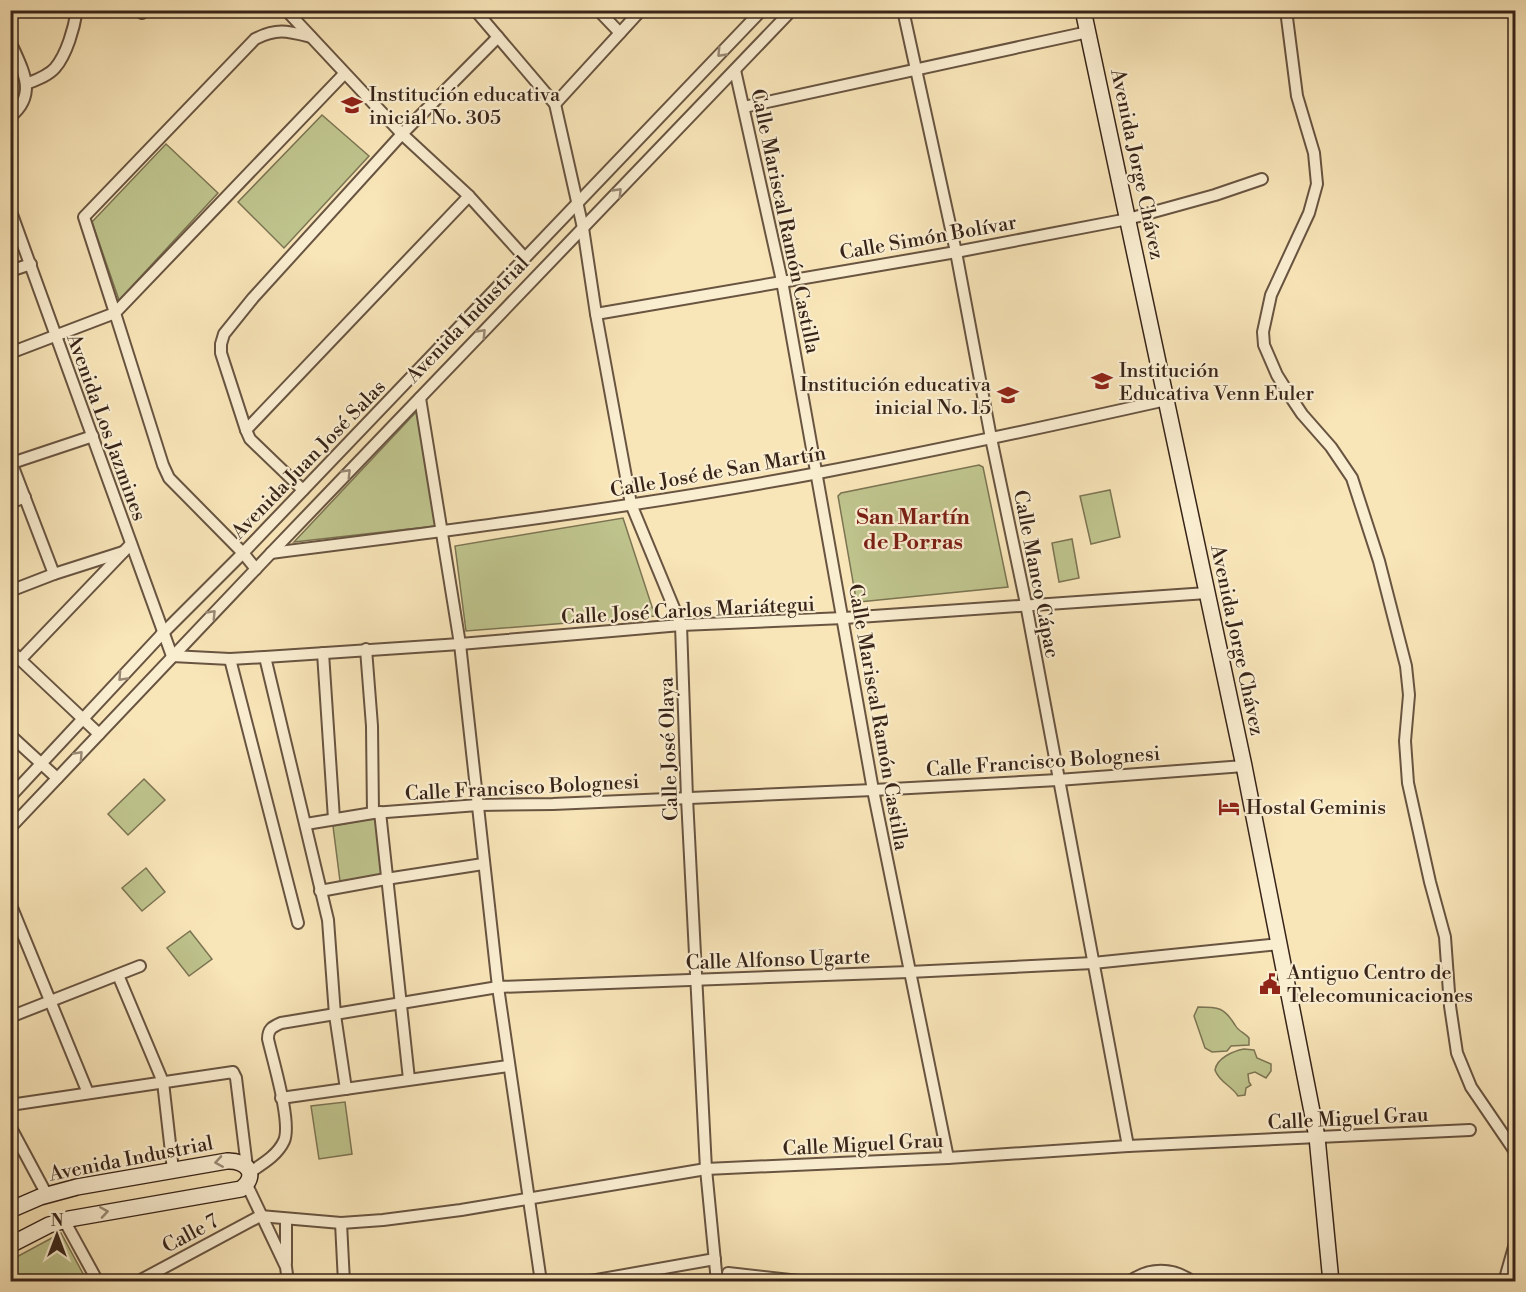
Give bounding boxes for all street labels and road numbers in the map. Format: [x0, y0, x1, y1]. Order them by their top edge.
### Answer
street label: Avenida Jorge Chávez [1104, 66, 1169, 262]
street label: Calle Mariscal Ramón Castilla [744, 87, 825, 357]
street label: Calle Simón Bolívar [838, 211, 1019, 266]
street label: Avenida Industrial [401, 251, 535, 389]
street label: Avenida Los Jazmines [60, 330, 151, 524]
street label: Avenida Juan José Salas [226, 375, 392, 546]
street label: Calle José de San Martín [608, 441, 828, 504]
street label: Calle Manco Cápac [1007, 488, 1064, 660]
street label: Avenida Jorge Chávez [1204, 542, 1269, 738]
street label: Calle Mariscal Ramón Castilla [842, 582, 913, 853]
street label: Calle José Carlos Mariátegui [561, 592, 816, 631]
street label: Calle José Olaya [654, 676, 685, 821]
street label: Calle Francisco Bolognesi [925, 742, 1161, 783]
street label: Calle Francisco Bolognesi [404, 770, 640, 807]
street label: Calle Alfonso Ugarte [685, 945, 871, 976]
street label: Calle Miguel Grau [1267, 1103, 1430, 1136]
street label: Calle Miguel Grau [782, 1129, 945, 1162]
street label: Avenida Industrial [46, 1131, 215, 1188]
street label: Calle 7 [158, 1209, 223, 1259]

